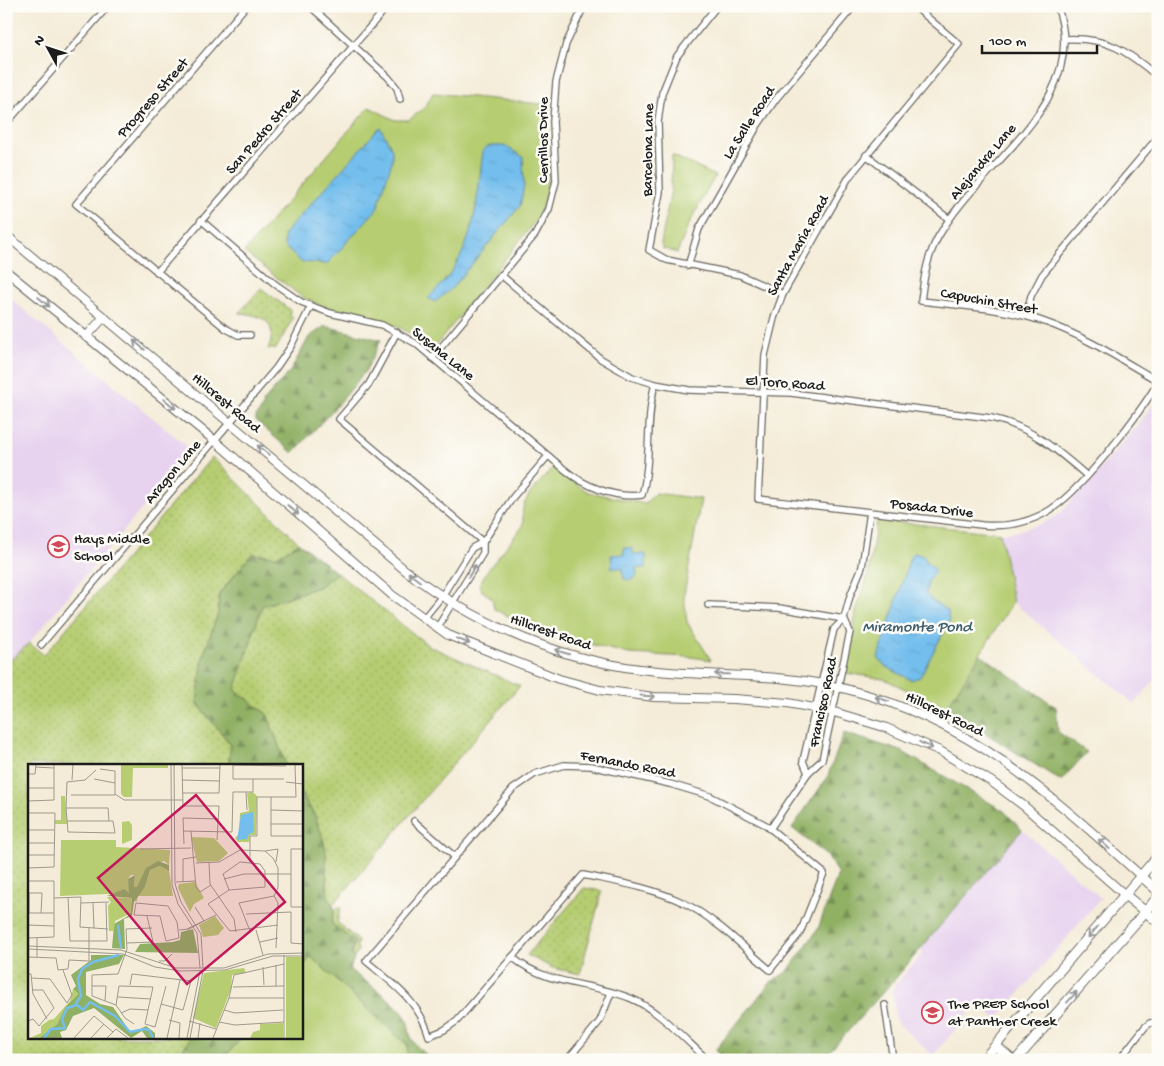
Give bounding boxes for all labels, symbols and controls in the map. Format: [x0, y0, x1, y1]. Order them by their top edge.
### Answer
north arrow [22, 22, 72, 72]
scale bar [982, 22, 1096, 54]
text: N [31, 32, 49, 50]
text: 100 m [988, 33, 1027, 51]
street label: Progreso Street [113, 53, 194, 143]
street label: La Salle Road [719, 82, 781, 163]
street label: San Pedro Street [222, 84, 308, 179]
street label: Cerrillos Drive [535, 97, 553, 183]
street label: Barcelona Lane [639, 103, 659, 198]
street label: Alejandra Lane [946, 120, 1021, 204]
street label: Santa Maria Road [764, 191, 834, 299]
street label: Capuchin Street [939, 285, 1040, 320]
one-way arrow [37, 297, 50, 308]
street label: Susana Lane [408, 324, 478, 385]
one-way arrow [133, 340, 146, 351]
street label: Hillcrest Road [188, 369, 265, 438]
street label: El Toro Road [745, 372, 826, 396]
one-way arrow [164, 398, 177, 409]
street label: Aragon Lane [142, 436, 206, 508]
one-way arrow [257, 445, 270, 456]
street label: Posada Drive [888, 495, 974, 523]
one-way arrow [287, 504, 300, 516]
place label: Hays Middle School [74, 531, 150, 566]
school or university icon: Hays Middle School [46, 535, 70, 559]
one-way arrow [468, 565, 478, 579]
one-way arrow [407, 572, 421, 582]
street label: Hillcrest Road [507, 611, 594, 656]
water label: Miramonte Pond [862, 619, 973, 638]
one-way arrow [455, 636, 470, 646]
one-way arrow [554, 647, 570, 657]
street label: Francisco Road [805, 655, 843, 750]
one-way arrow [714, 669, 730, 678]
street label: Hillcrest Road [902, 688, 987, 742]
one-way arrow [640, 692, 656, 701]
one-way arrow [874, 694, 890, 704]
one-way arrow [918, 740, 933, 750]
street label: Fernando Road [578, 747, 678, 783]
inset map [28, 764, 302, 1038]
one-way arrow [1098, 838, 1111, 850]
one-way arrow [1088, 925, 1099, 938]
one-way arrow [1066, 991, 1078, 1004]
place label: The PREP School at Panther Creek [947, 996, 1057, 1031]
school or university icon: The PREP School at Panther Creek [920, 1000, 944, 1024]

